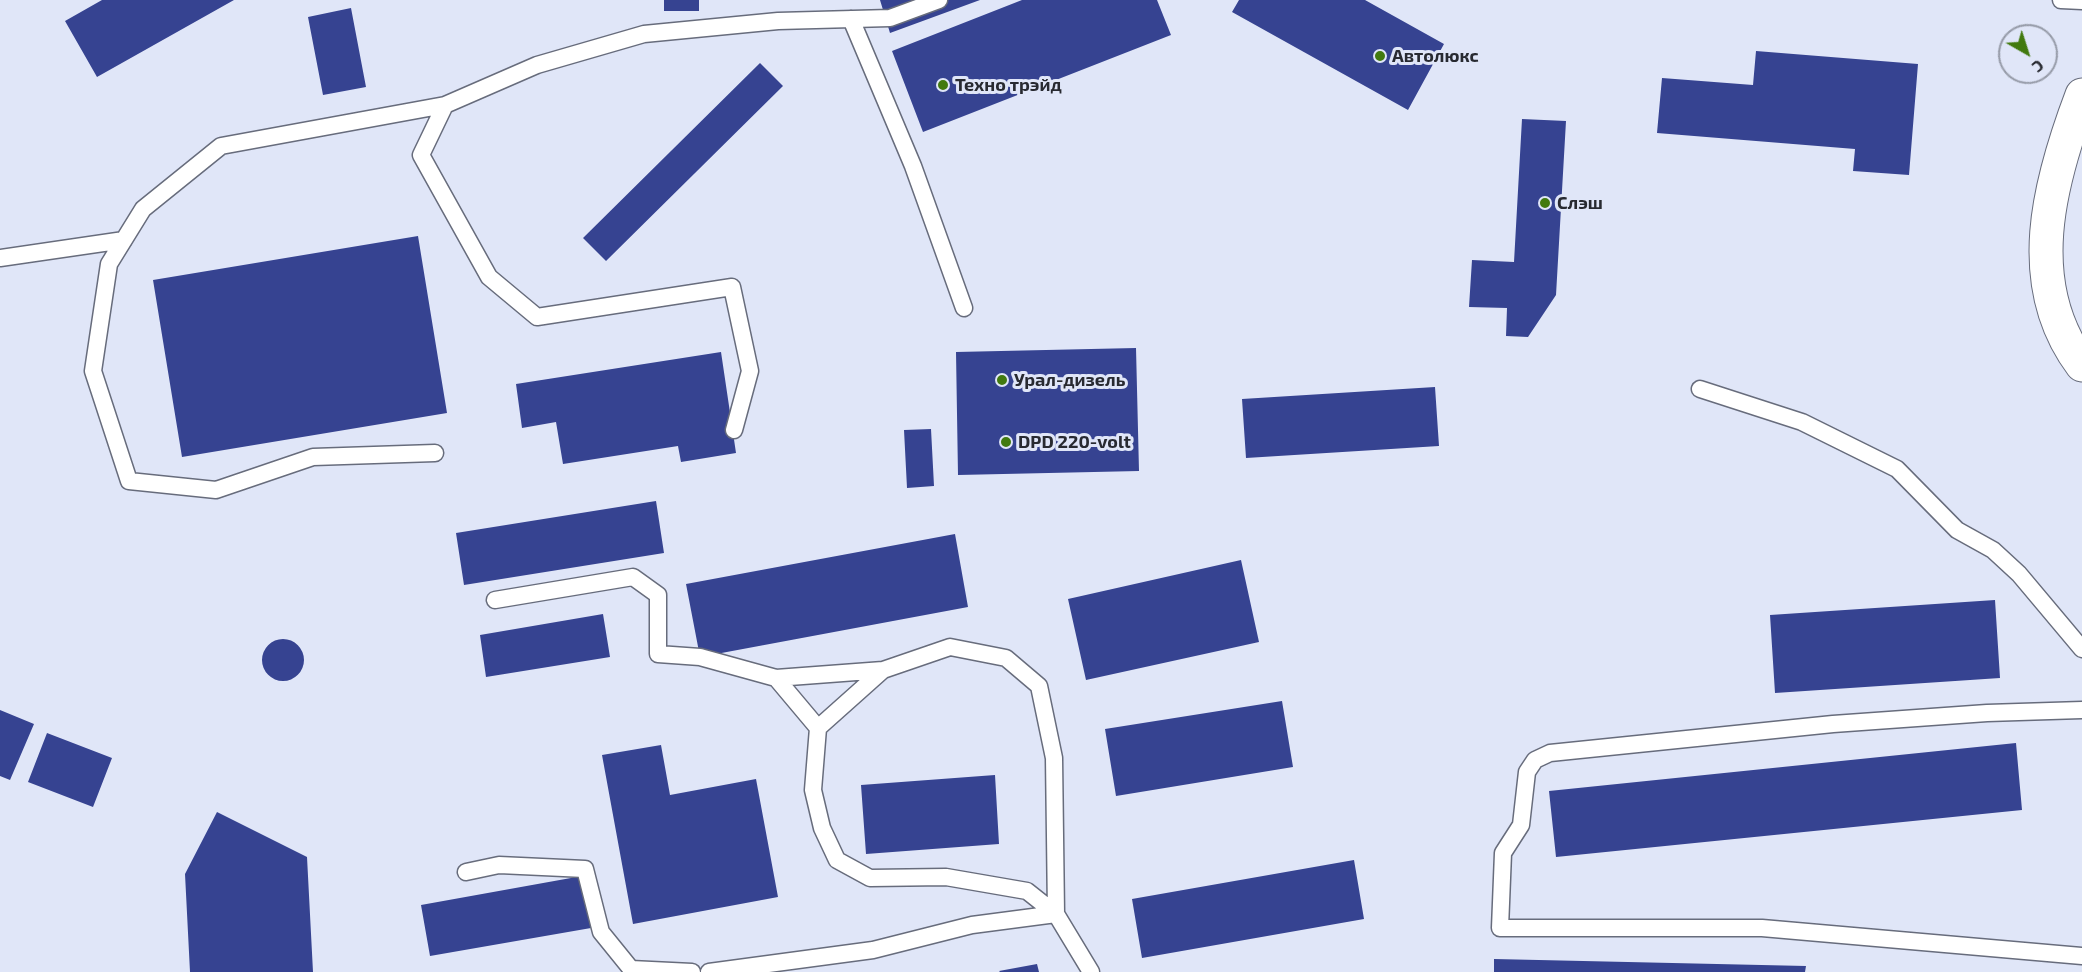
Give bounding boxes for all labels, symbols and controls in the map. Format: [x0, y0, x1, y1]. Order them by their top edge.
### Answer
north arrow [1998, 24, 2058, 84]
place label: Автолюкс [1392, 45, 1479, 67]
marker: Автолюкс [1373, 49, 1387, 63]
text: С [2029, 56, 2048, 77]
place label: Техно трэйд [955, 74, 1062, 96]
marker: Техно трэйд [936, 78, 950, 92]
place label: Слэш [1557, 192, 1603, 214]
marker: Слэш [1538, 196, 1552, 210]
place label: Урал-дизель [1014, 369, 1125, 391]
marker: Урал-дизель [995, 373, 1009, 387]
place label: DPD 220-volt [1018, 431, 1131, 453]
marker: DPD 220-volt [999, 435, 1013, 449]

